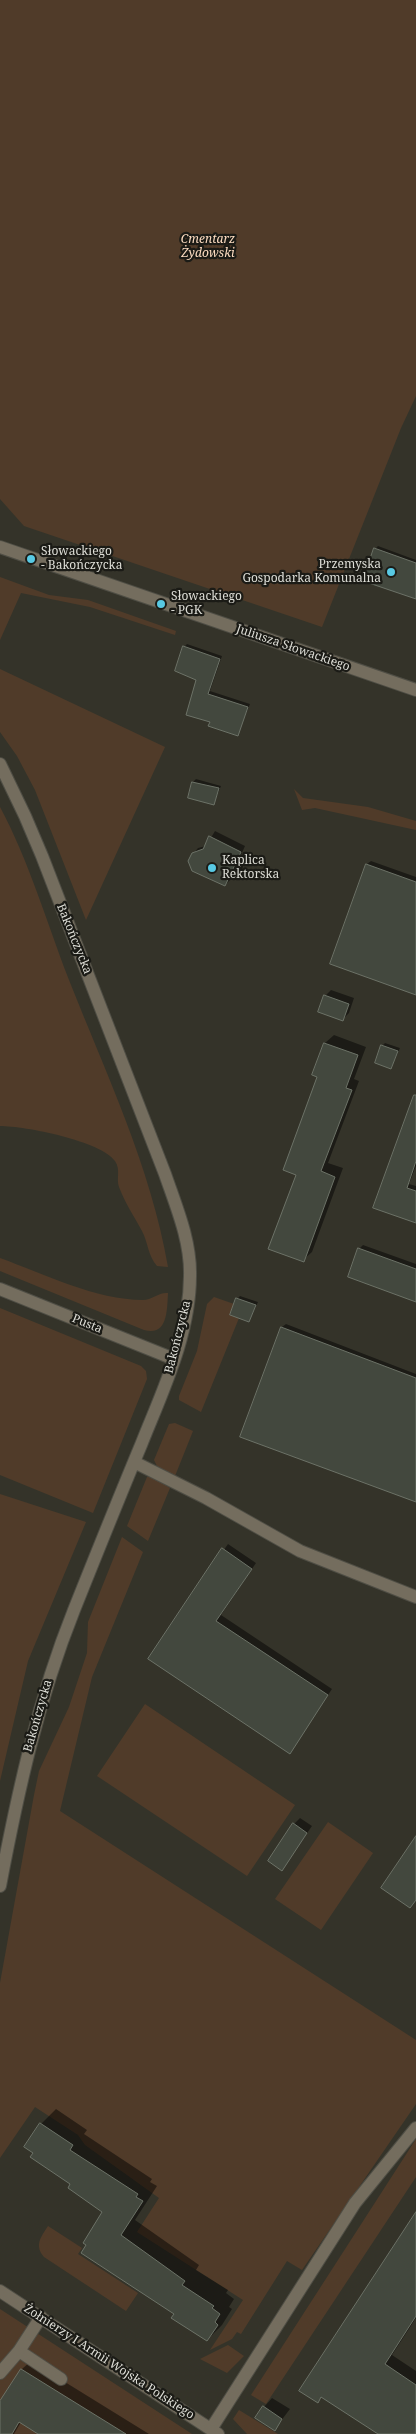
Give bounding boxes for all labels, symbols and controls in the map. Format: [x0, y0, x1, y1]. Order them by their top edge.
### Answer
park label: Cmentarz Żydowski [181, 233, 235, 261]
place label: Słowackiego - Bakończycka [41, 545, 122, 573]
marker: Słowackiego - Bakończycka [25, 553, 37, 565]
place label: Przemyska Gospodarka Komunalna [242, 558, 381, 586]
marker: Przemyska Gospodarka Komunalna [385, 566, 397, 578]
place label: Słowackiego - PGK [171, 590, 242, 618]
marker: Słowackiego - PGK [155, 598, 167, 610]
street label: Juliusza Słowackiego [234, 622, 352, 674]
place label: Kaplica Rektorska [222, 854, 279, 882]
marker: Kaplica Rektorska [206, 862, 218, 874]
street label: Bakończycka [53, 902, 95, 976]
street label: Bakończycka [162, 1299, 194, 1375]
street label: Pusta [70, 1311, 104, 1337]
street label: Bakończycka [21, 1678, 55, 1754]
street label: Żołnierzy I Armii Wojska Polskiego [21, 2301, 197, 2423]

